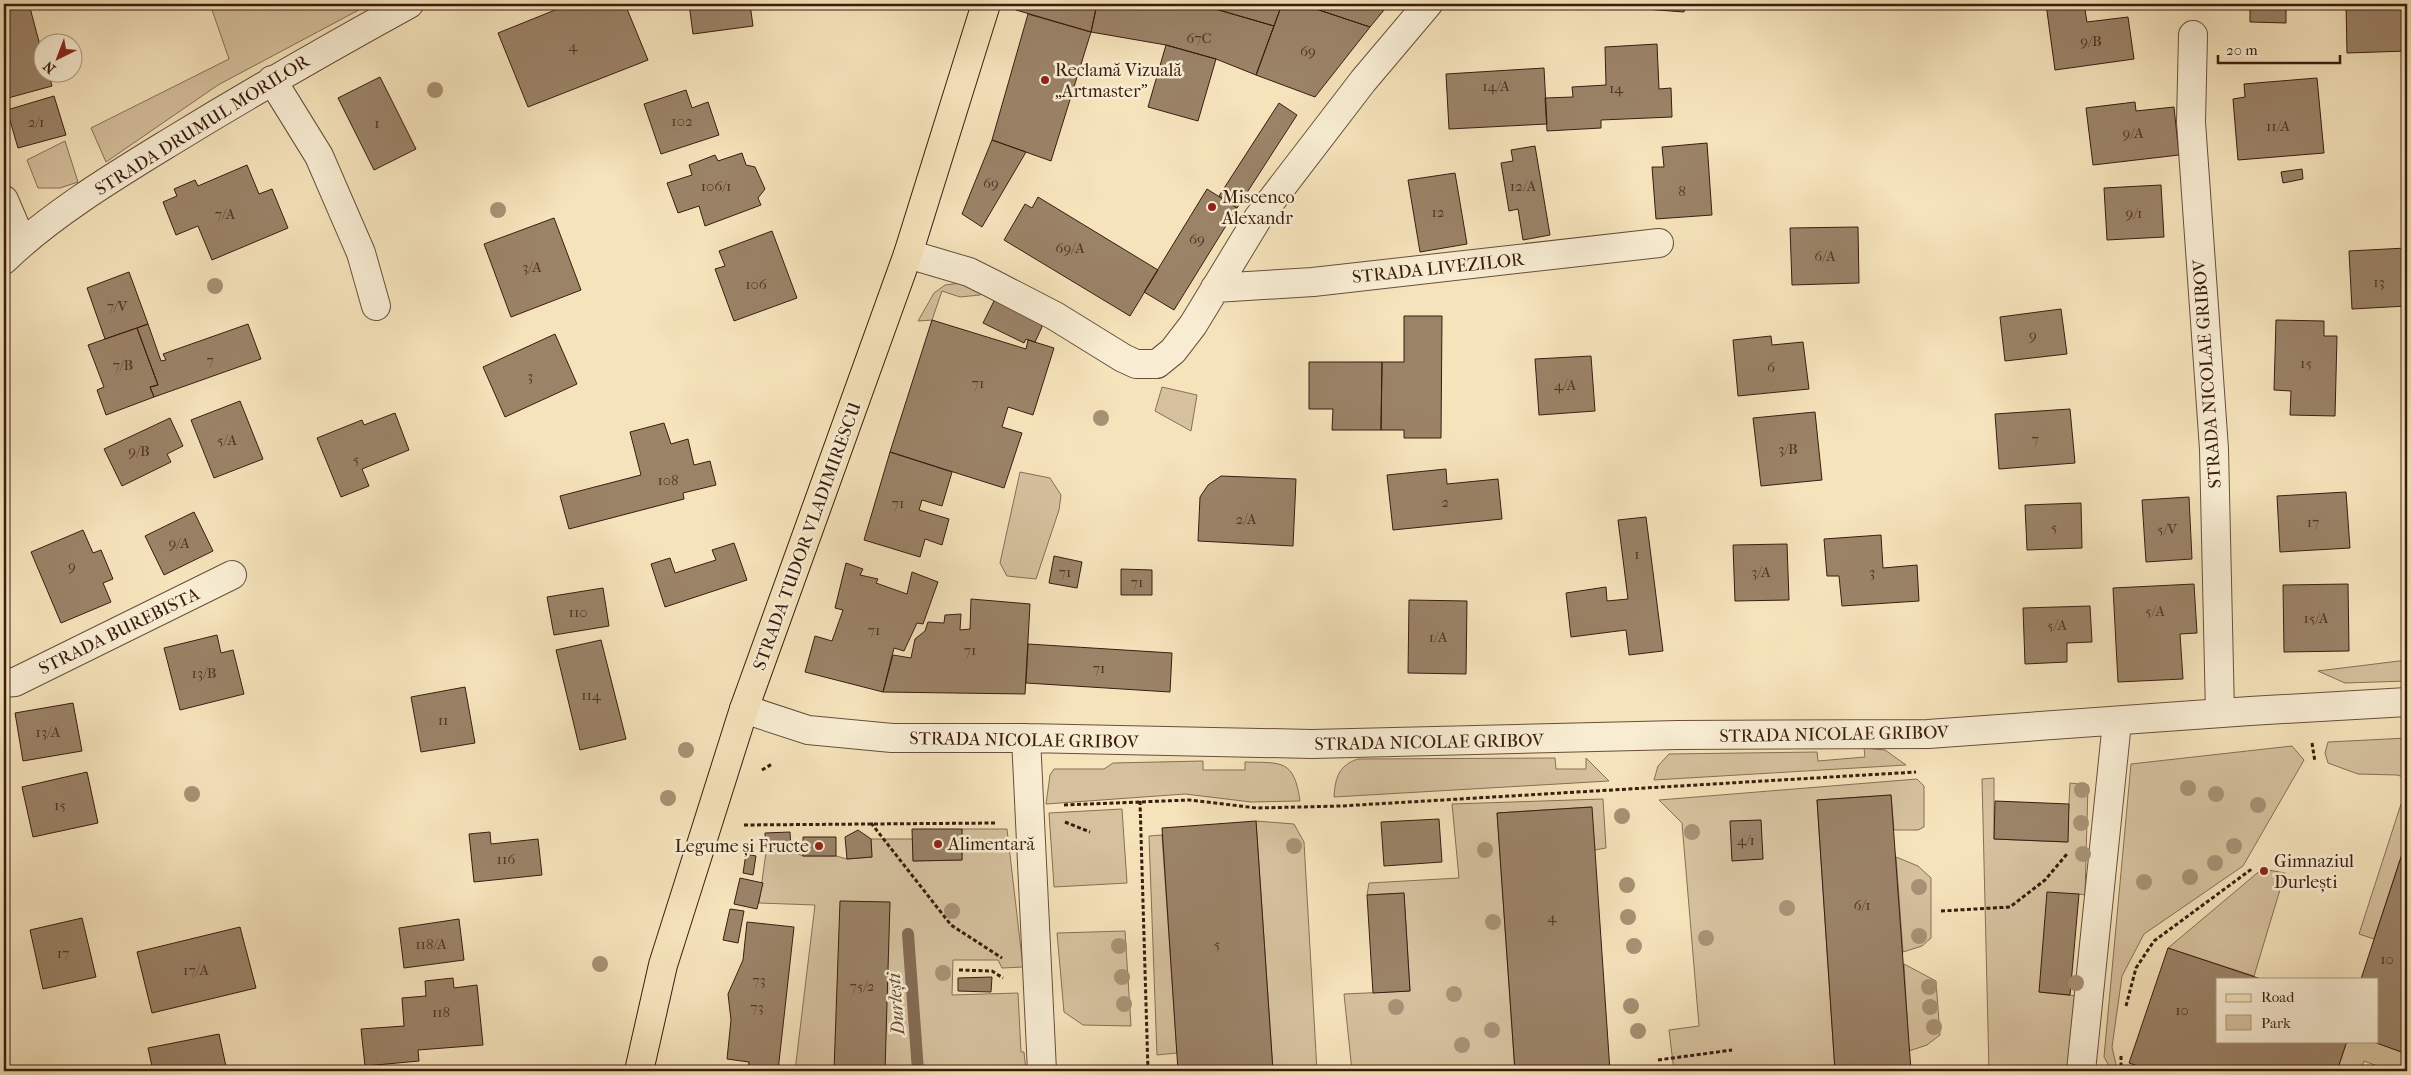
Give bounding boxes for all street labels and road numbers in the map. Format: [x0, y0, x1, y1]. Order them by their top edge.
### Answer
street label: STRADA DRUMUL MORILOR [91, 50, 314, 200]
street label: STRADA LIVEZILOR [1351, 249, 1526, 288]
street label: STRADA NICOLAE GRIBOV [2189, 258, 2226, 489]
street label: STRADA TUDOR VLADIMIRESCU [749, 399, 866, 673]
street label: STRADA BUREBISTA [36, 583, 203, 679]
street label: STRADA NICOLAE GRIBOV [1719, 722, 1950, 747]
street label: STRADA NICOLAE GRIBOV [909, 728, 1140, 753]
street label: STRADA NICOLAE GRIBOV [1314, 730, 1545, 755]

